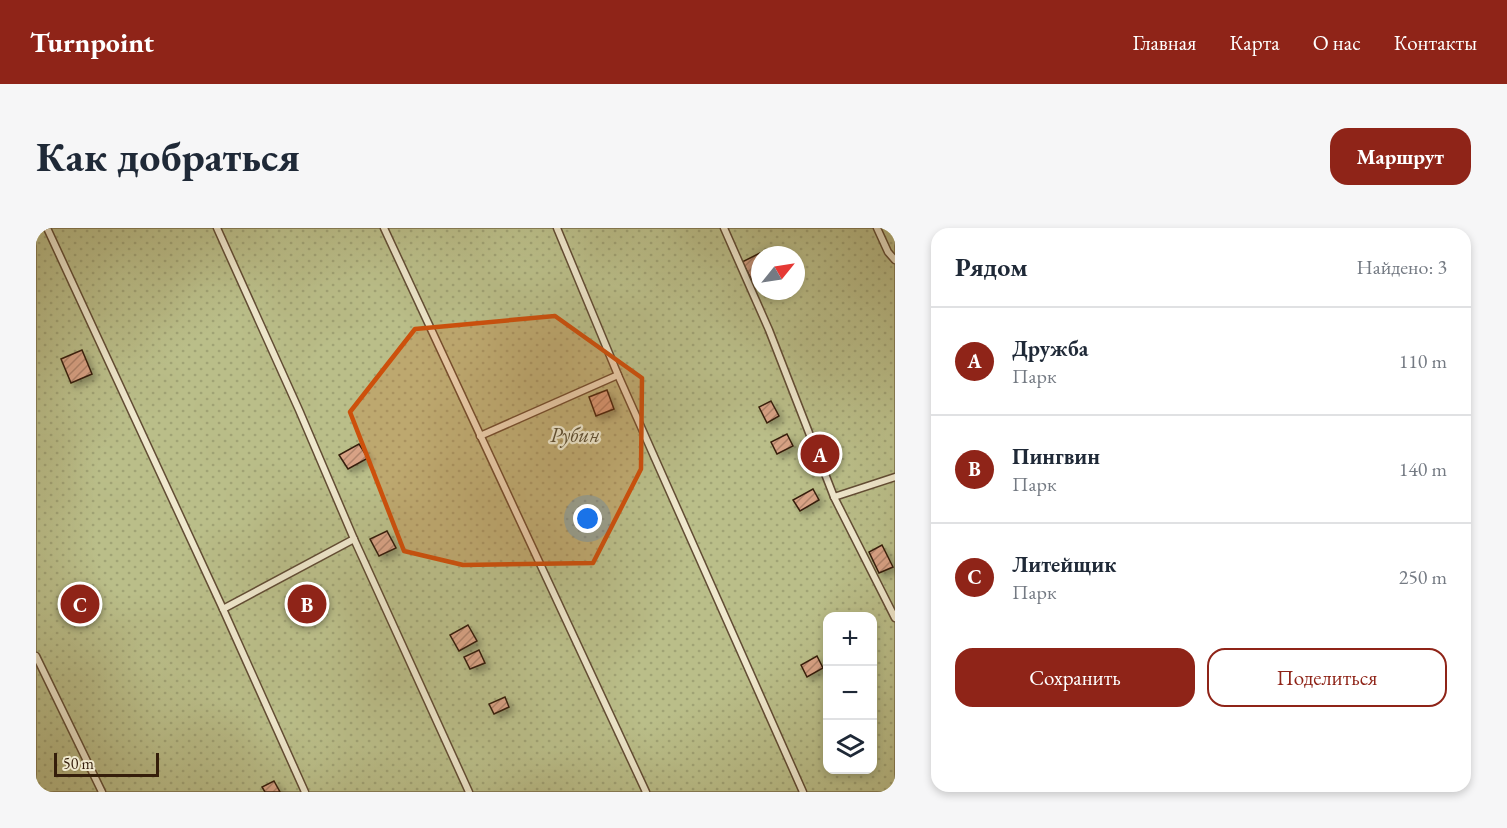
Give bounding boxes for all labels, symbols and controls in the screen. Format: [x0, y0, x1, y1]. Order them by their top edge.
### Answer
text: Turnpoint [30, 24, 154, 60]
text: Главная [1132, 29, 1196, 56]
text: Карта [1229, 29, 1280, 56]
text: О нас [1313, 29, 1361, 56]
text: Контакты [1394, 29, 1477, 56]
button: Маршрут [1330, 128, 1471, 185]
text: Как добраться [36, 129, 300, 184]
north arrow [751, 246, 805, 300]
text: Рядом [955, 250, 1028, 284]
text: Найдено: 3 [1356, 254, 1447, 280]
text: Дружба [1012, 334, 1088, 363]
text: A [967, 348, 982, 374]
text: 110 m [1399, 348, 1447, 374]
text: Парк [1012, 363, 1056, 389]
park label: Рубин [550, 421, 600, 448]
pin: A [800, 432, 840, 476]
text: Пингвин [1012, 442, 1100, 471]
text: B [968, 456, 981, 482]
text: 140 m [1399, 456, 1447, 482]
text: Парк [1012, 471, 1056, 497]
your location [573, 504, 602, 533]
text: Литейщик [1012, 550, 1116, 579]
text: C [967, 564, 982, 590]
text: 250 m [1399, 564, 1447, 590]
text: Парк [1012, 579, 1056, 605]
pin: C [60, 582, 99, 626]
pin: B [288, 582, 326, 626]
map controls [823, 612, 877, 774]
button: + [823, 612, 877, 666]
button: Сохранить [955, 648, 1195, 707]
button: Поделиться [1207, 648, 1447, 707]
button: − [823, 666, 877, 720]
button: layers [823, 720, 877, 774]
scale bar [54, 750, 159, 778]
text: 50 m [63, 753, 94, 774]

